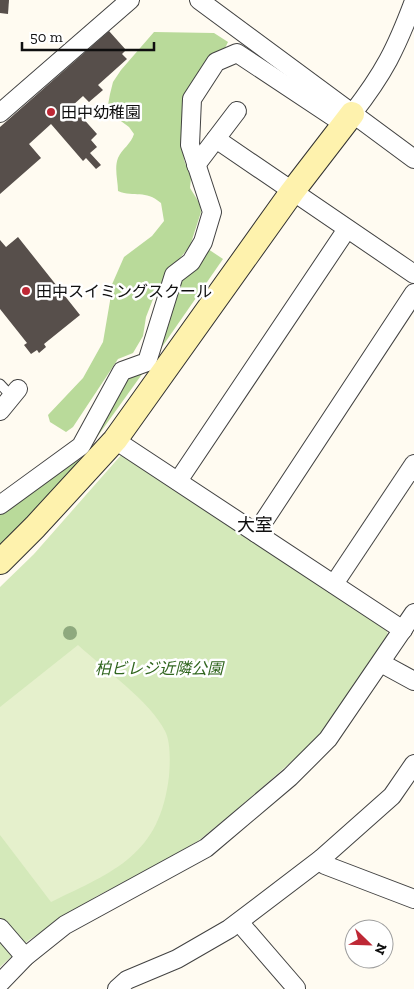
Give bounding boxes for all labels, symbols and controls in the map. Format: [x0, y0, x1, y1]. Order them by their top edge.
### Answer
scale bar [22, 20, 155, 52]
text: 50 m [30, 28, 63, 46]
place label: 田中幼稚園 [61, 103, 141, 122]
marker: 田中幼稚園 [45, 106, 57, 118]
place label: 田中スイミングスクール [36, 282, 212, 301]
marker: 田中スイミングスクール [20, 285, 32, 297]
district label: 大室 [237, 514, 273, 536]
park label: 柏ビレジ近隣公園 [95, 659, 225, 678]
north arrow [344, 919, 394, 969]
text: N [370, 941, 390, 957]

